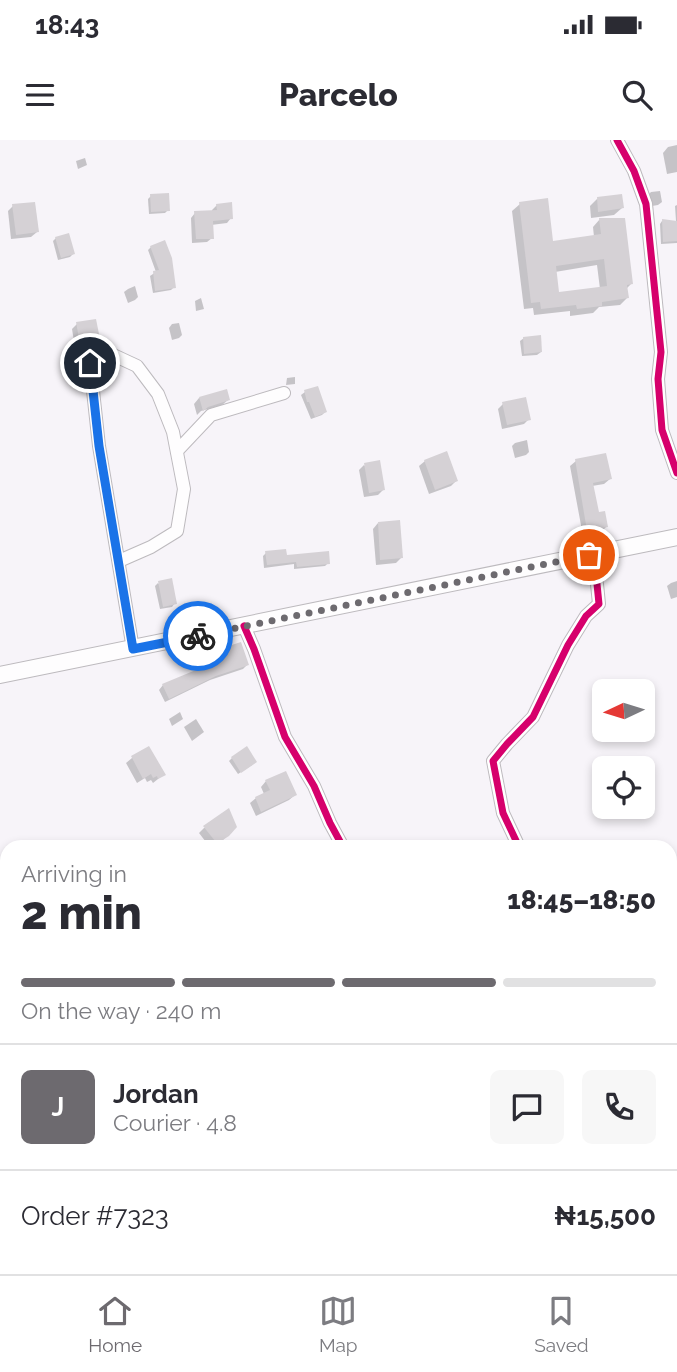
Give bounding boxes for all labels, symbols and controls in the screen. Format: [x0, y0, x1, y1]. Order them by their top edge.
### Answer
text: 18:43 [35, 10, 99, 40]
icon: menu [21, 76, 59, 114]
text: Parcelo [279, 76, 398, 113]
icon: search [618, 76, 656, 114]
pin [60, 333, 120, 393]
icon: home [71, 344, 109, 382]
pin [559, 525, 619, 585]
icon: bag [570, 536, 608, 574]
courier [163, 601, 233, 671]
icon: bike [179, 617, 217, 655]
north arrow [592, 679, 654, 742]
map controls [592, 679, 655, 819]
button: locate [592, 756, 655, 819]
text: Arriving in [21, 860, 127, 887]
text: 18:45–18:50 [507, 885, 656, 915]
text: 2 min [21, 886, 142, 940]
text: On the way · 240 m [21, 997, 221, 1024]
button: chat [490, 1070, 564, 1144]
button: phone [582, 1070, 656, 1144]
text: Jordan [113, 1079, 199, 1109]
text: J [52, 1092, 64, 1122]
text: Courier · 4.8 [113, 1109, 237, 1136]
text: Order #7323 [21, 1201, 169, 1231]
text: ₦15,500 [554, 1201, 656, 1231]
tab: Home [88, 1292, 142, 1356]
tab: Map [319, 1292, 358, 1356]
tab: Saved [534, 1292, 589, 1356]

